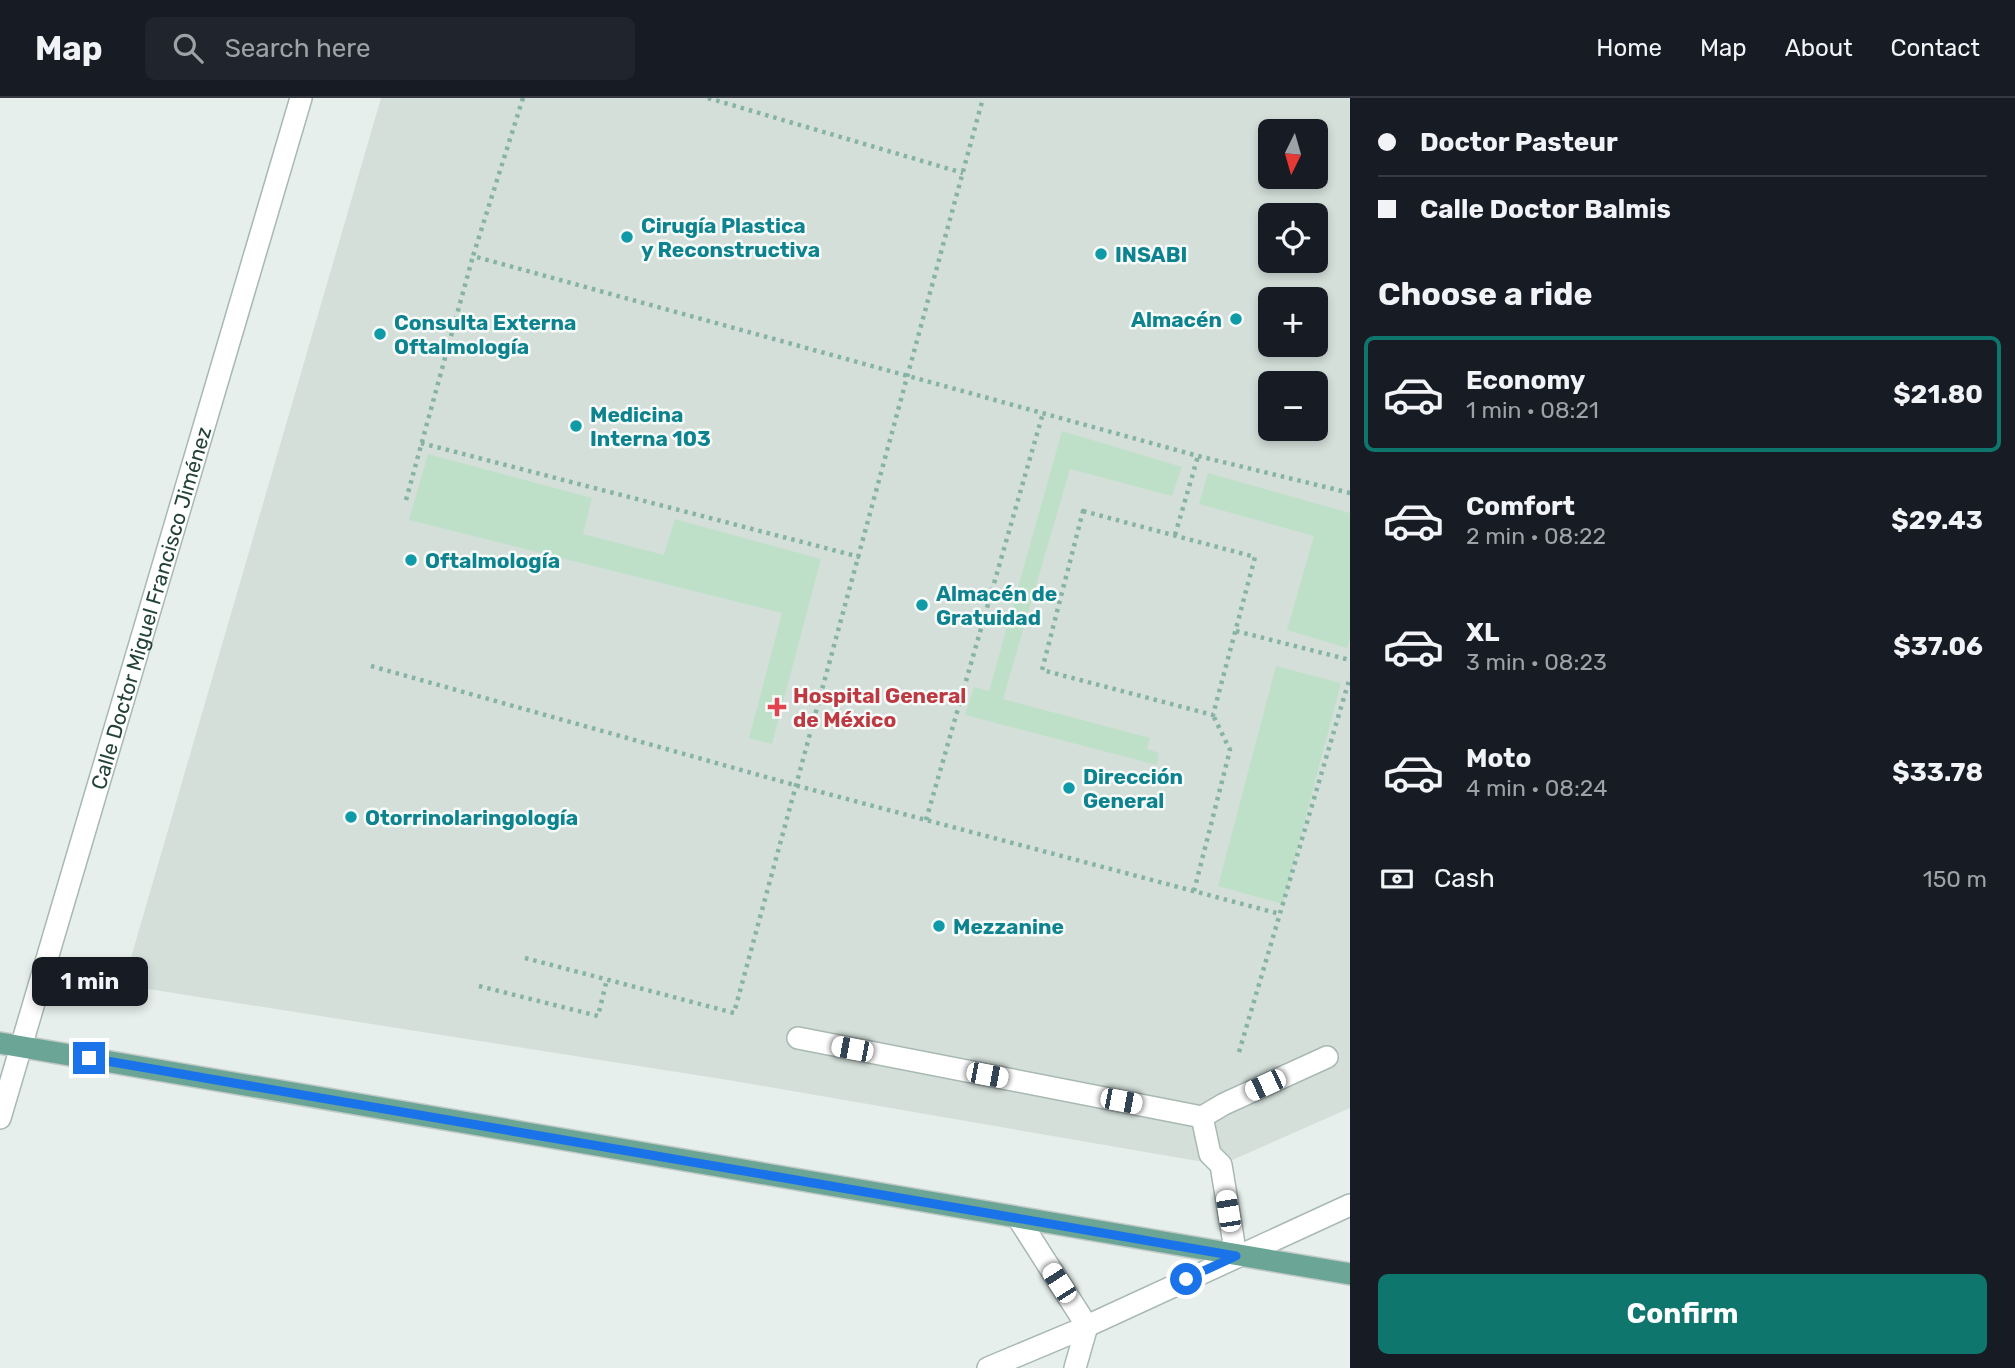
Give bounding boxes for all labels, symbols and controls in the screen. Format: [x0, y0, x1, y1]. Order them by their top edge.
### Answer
search box [145, 17, 635, 80]
text: Map [35, 29, 103, 68]
icon: search [169, 29, 207, 67]
text: Search here [225, 33, 370, 64]
text: Home [1596, 34, 1662, 62]
text: Map [1700, 34, 1747, 62]
text: About [1785, 34, 1853, 62]
text: Contact [1891, 34, 1980, 62]
north arrow [1258, 119, 1328, 189]
map controls [1258, 119, 1328, 441]
text: Doctor Pasteur [1420, 127, 1618, 158]
text: Calle Doctor Balmis [1420, 194, 1671, 225]
button: locate [1258, 203, 1328, 273]
place label: Cirugía Plastica y Reconstructiva [641, 213, 820, 262]
marker: Cirugía Plastica y Reconstructiva [619, 229, 635, 245]
place label: INSABI [1115, 242, 1187, 267]
marker: INSABI [1093, 246, 1109, 262]
text: Choose a ride [1378, 275, 1592, 313]
button: + [1258, 287, 1328, 357]
place label: Almacén [1131, 307, 1222, 332]
place label: Consulta Externa Oftalmología [394, 310, 576, 359]
marker: Almacén [1228, 311, 1244, 327]
marker: Consulta Externa Oftalmología [372, 326, 388, 342]
icon: car [1382, 363, 1445, 426]
text: Economy [1466, 365, 1585, 396]
button: − [1258, 371, 1328, 441]
text: $21.80 [1893, 379, 1983, 410]
text: 1 min · 08:21 [1466, 396, 1599, 424]
place label: Medicina Interna 103 [590, 402, 711, 451]
marker: Medicina Interna 103 [568, 418, 584, 434]
street label: Calle Doctor Miguel Francisco Jiménez [85, 423, 216, 792]
icon: car [1382, 489, 1445, 552]
text: Comfort [1466, 491, 1575, 522]
text: $29.43 [1891, 505, 1983, 536]
text: 2 min · 08:22 [1466, 522, 1606, 550]
place label: Oftalmología [425, 548, 560, 573]
marker: Oftalmología [403, 552, 419, 568]
place label: Almacén de Gratuidad [936, 581, 1057, 630]
marker: Almacén de Gratuidad [914, 597, 930, 613]
icon: car [1382, 615, 1445, 678]
text: XL [1466, 617, 1499, 648]
text: $37.06 [1893, 631, 1983, 662]
text: 3 min · 08:23 [1466, 648, 1607, 676]
place label: Hospital General de México [793, 683, 966, 732]
marker: Hospital General de México [767, 697, 787, 717]
icon: car [1382, 741, 1445, 804]
text: Moto [1466, 743, 1531, 774]
text: $33.78 [1892, 757, 1983, 788]
place label: Dirección General [1083, 764, 1183, 813]
text: 4 min · 08:24 [1466, 774, 1607, 802]
marker: Dirección General [1061, 780, 1077, 796]
place label: Otorrinolaringología [365, 805, 578, 830]
marker: Otorrinolaringología [343, 809, 359, 825]
icon: cash [1378, 860, 1416, 898]
text: Cash [1434, 863, 1495, 894]
text: 150 m [1923, 865, 1987, 893]
place label: Mezzanine [953, 914, 1064, 939]
marker: Mezzanine [931, 918, 947, 934]
callout: 1 min [31, 956, 147, 1006]
text: 1 min [61, 967, 119, 995]
car [830, 1035, 875, 1063]
route end [73, 1042, 105, 1074]
car [965, 1061, 1010, 1089]
car [1242, 1067, 1289, 1103]
car [1099, 1087, 1144, 1115]
car [1215, 1189, 1242, 1233]
car [1039, 1260, 1080, 1306]
route start [1170, 1263, 1202, 1295]
button: Confirm [1378, 1274, 1987, 1354]

